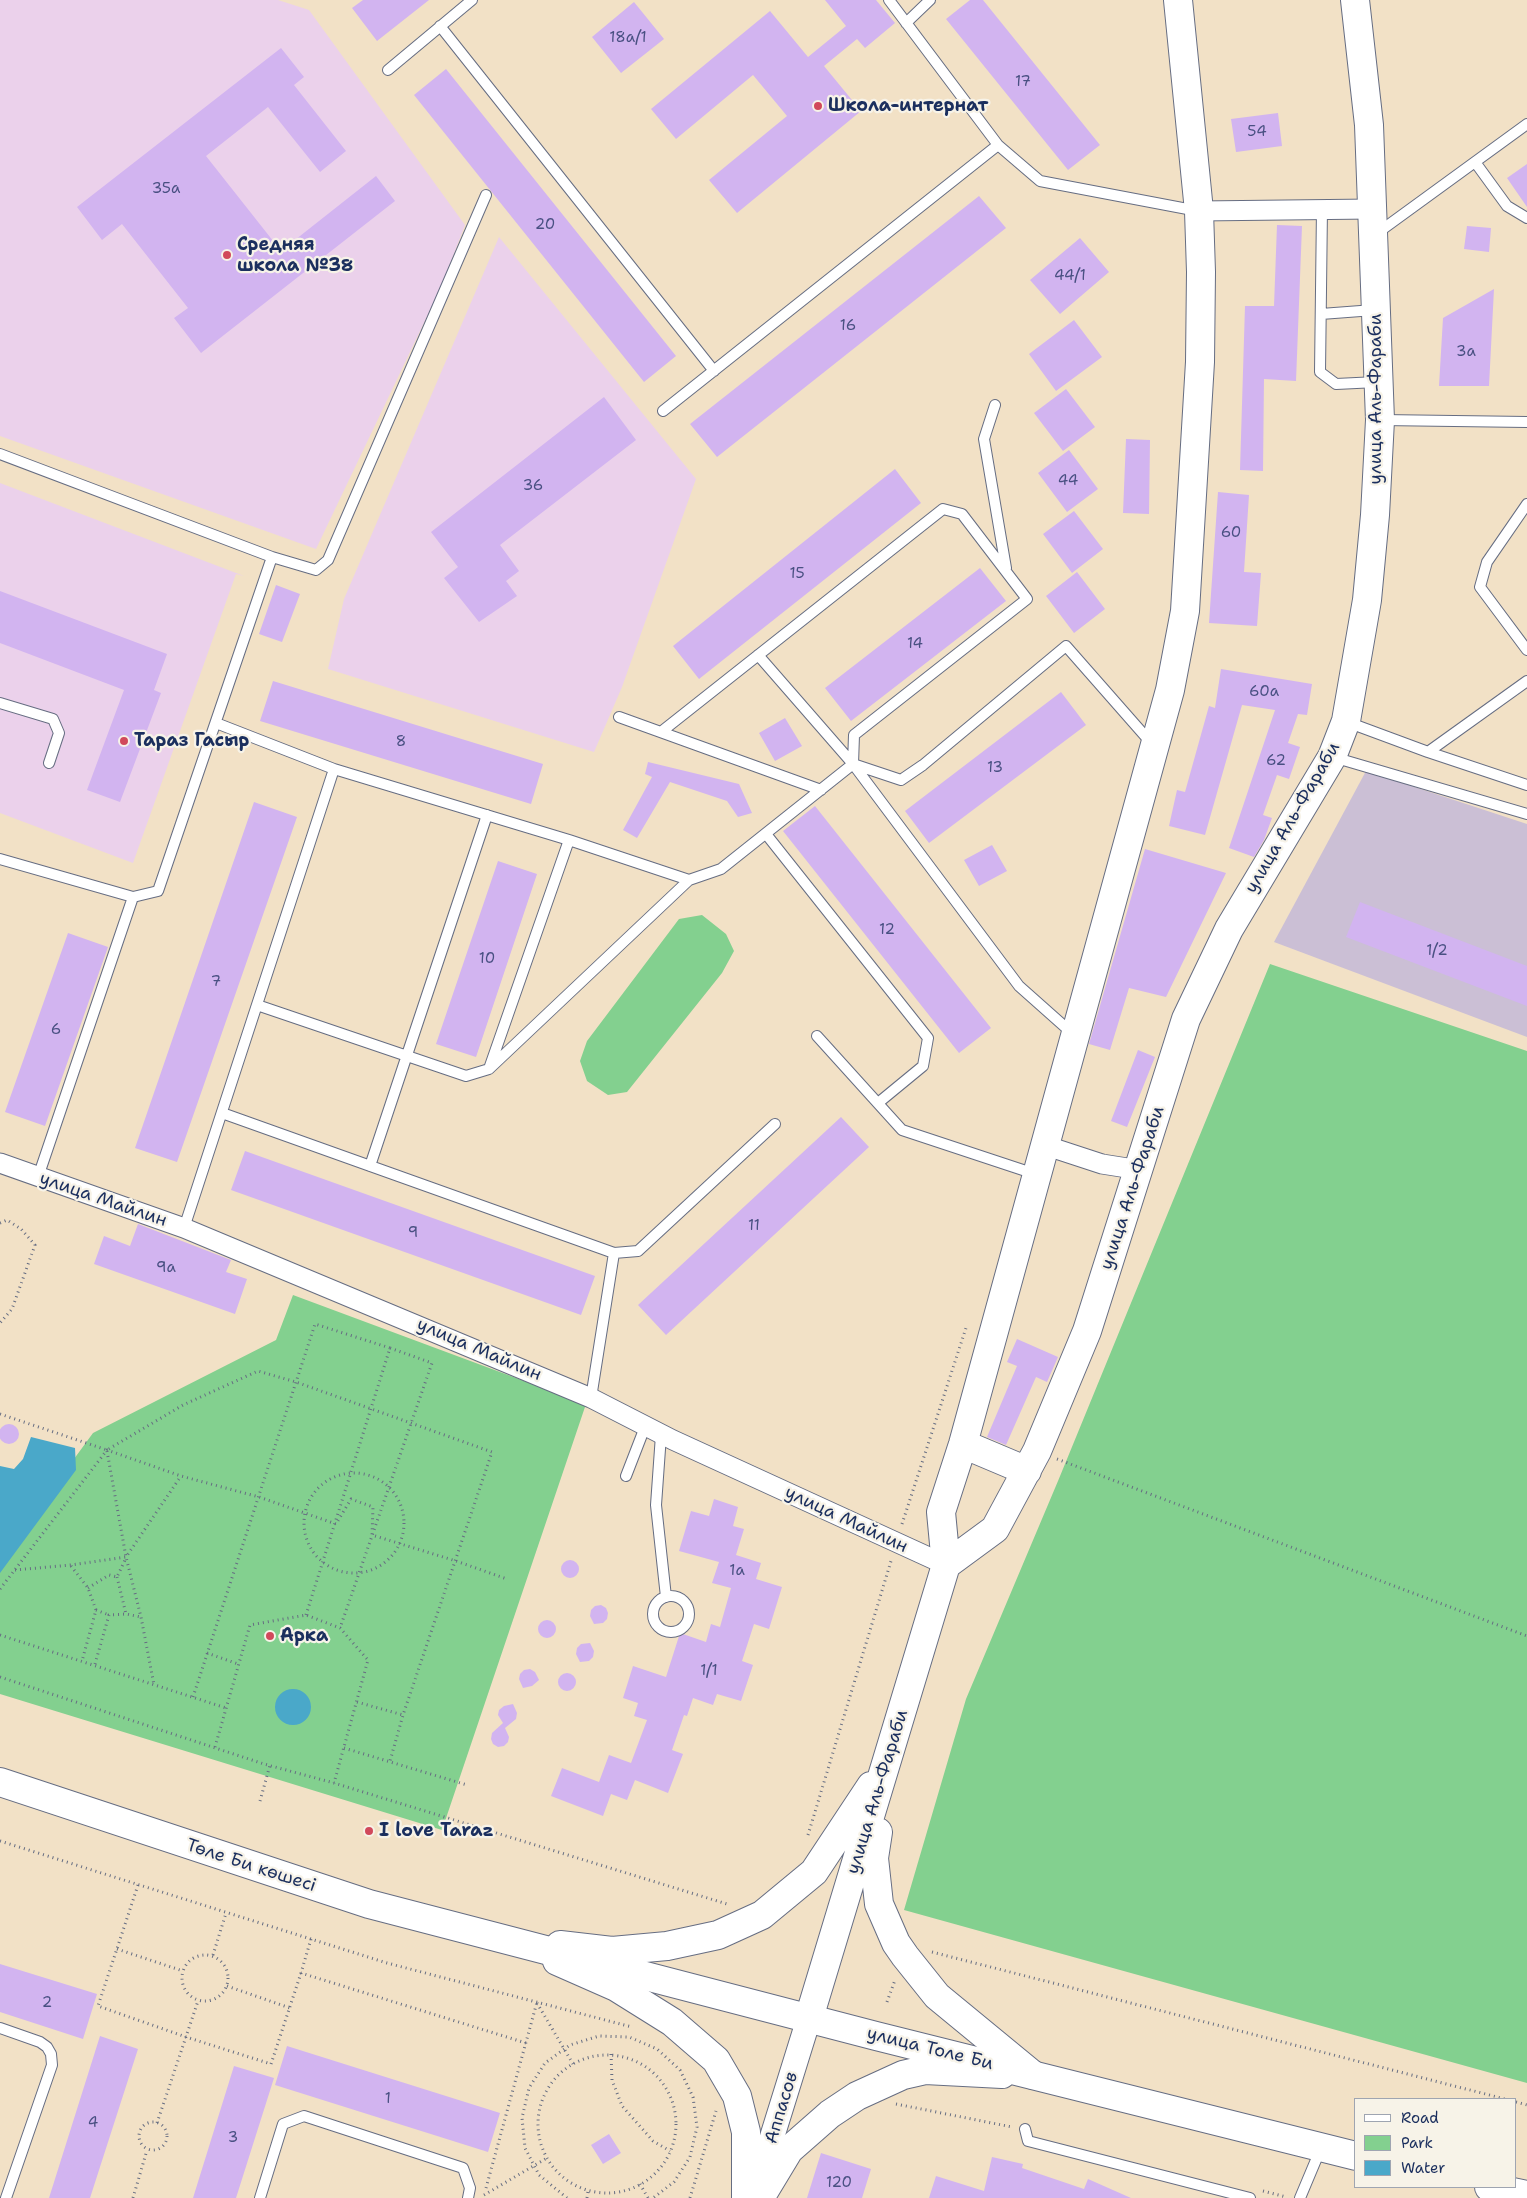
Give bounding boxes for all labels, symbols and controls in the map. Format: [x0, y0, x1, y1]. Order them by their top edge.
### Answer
house number: 18а/1 [609, 29, 647, 47]
house number: 17 [1015, 73, 1031, 91]
place label: Школа-интернат [828, 95, 988, 117]
marker: Школа-интернат [812, 100, 824, 112]
house number: 54 [1247, 123, 1267, 141]
house number: 35а [152, 180, 180, 198]
house number: 20 [535, 216, 555, 234]
place label: Средняя школа №38 [237, 234, 353, 276]
marker: Средняя школа №38 [221, 249, 233, 261]
house number: 44/1 [1054, 267, 1086, 285]
street label: улица Аль-Фараби [1365, 314, 1387, 484]
house number: 16 [840, 317, 856, 335]
house number: 3а [1456, 343, 1476, 361]
house number: 44 [1058, 472, 1078, 490]
house number: 36 [523, 477, 543, 495]
house number: 60 [1221, 524, 1241, 542]
house number: 15 [789, 565, 805, 583]
house number: 14 [907, 635, 923, 653]
house number: 60а [1249, 683, 1279, 701]
place label: Тараз Гасыр [134, 730, 249, 752]
house number: 8 [396, 733, 406, 751]
marker: Тараз Гасыр [118, 735, 130, 747]
street label: улица Аль-Фараби [1241, 739, 1345, 897]
house number: 62 [1266, 752, 1286, 770]
house number: 13 [987, 759, 1003, 777]
house number: 12 [879, 921, 895, 939]
house number: 1/2 [1426, 942, 1448, 960]
house number: 10 [479, 950, 495, 968]
house number: 7 [211, 973, 221, 991]
house number: 6 [51, 1021, 61, 1039]
street label: улица Аль-Фараби [1096, 1103, 1170, 1273]
street label: улица Майлин [37, 1168, 169, 1232]
house number: 11 [748, 1217, 760, 1235]
house number: 9 [408, 1224, 418, 1242]
house number: 9а [156, 1259, 176, 1277]
street label: улица Майлин [413, 1314, 545, 1386]
street label: улица Майлин [781, 1482, 911, 1558]
house number: 1а [729, 1562, 745, 1580]
place label: Арка [280, 1625, 328, 1647]
marker: Арка [264, 1630, 276, 1642]
house number: 1/1 [700, 1662, 718, 1680]
street label: улица Аль-Фараби [843, 1707, 913, 1877]
place label: I love Taraz [379, 1820, 494, 1842]
marker: I love Taraz [363, 1825, 375, 1837]
street label: Төле Би көшесі [183, 1835, 319, 1897]
house number: 2 [42, 1994, 52, 2012]
street label: улица Толе Би [864, 2023, 996, 2075]
street label: Аппасов [761, 2069, 803, 2147]
house number: 1 [385, 2090, 391, 2108]
legend [1354, 2098, 1517, 2188]
text: Road [1401, 2108, 1439, 2128]
house number: 4 [88, 2114, 98, 2132]
house number: 3 [228, 2129, 238, 2147]
text: Park [1401, 2133, 1433, 2153]
text: Water [1401, 2158, 1445, 2178]
house number: 120 [826, 2174, 852, 2192]

